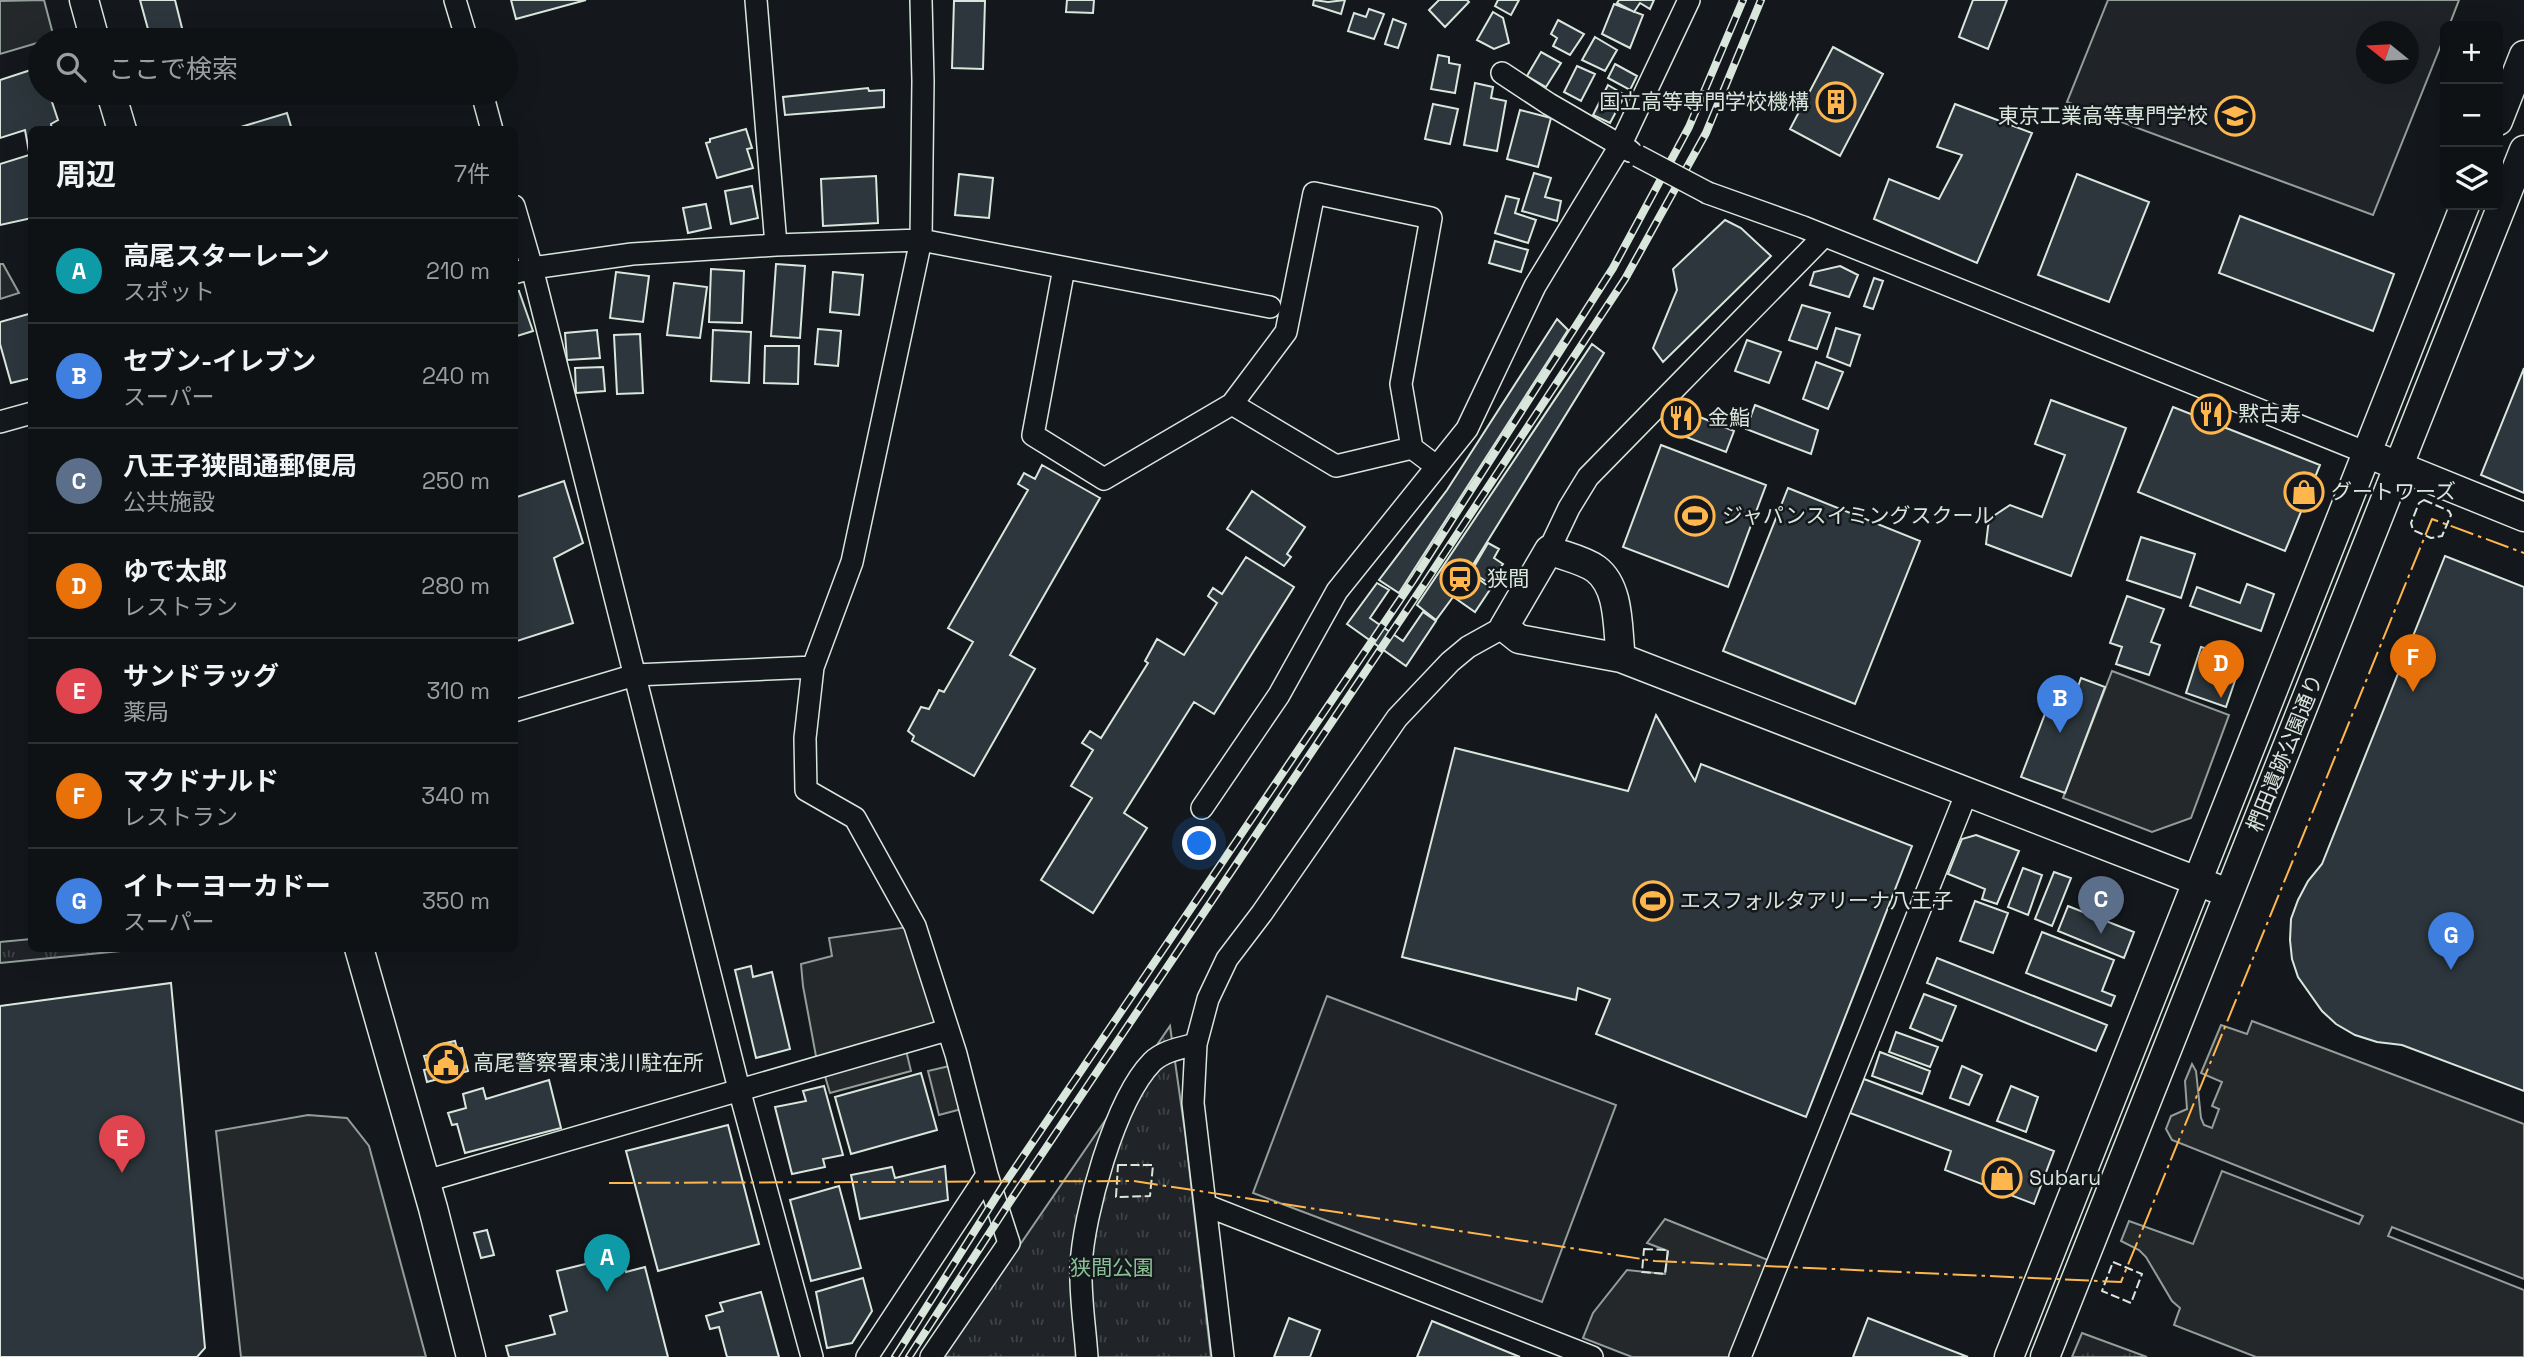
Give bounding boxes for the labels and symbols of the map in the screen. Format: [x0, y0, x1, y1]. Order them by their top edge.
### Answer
north arrow [2356, 21, 2419, 84]
building icon: 国立高等専門学校機構 [1815, 81, 1857, 123]
place label: 国立高等専門学校機構 [1599, 88, 1809, 115]
school or university icon: 東京工業高等専門学校 [2214, 95, 2256, 137]
place label: 東京工業高等専門学校 [1998, 102, 2208, 129]
restaurant icon: 黙古寿 [2190, 393, 2232, 435]
restaurant icon: 金鮨 [1660, 397, 1702, 439]
place label: 黙古寿 [2238, 400, 2301, 427]
place label: 金鮨 [1708, 404, 1750, 431]
shop icon: グートワーズ [2283, 471, 2325, 513]
place label: グートワーズ [2331, 478, 2456, 505]
sports icon: ジャパンスイミングスクール [1674, 495, 1716, 537]
place label: ジャパンスイミングスクール [1722, 502, 1995, 529]
station icon: 狭間 [1439, 558, 1481, 600]
place label: 狭間 [1487, 565, 1529, 592]
pin: F [2390, 634, 2436, 692]
pin: D [2198, 640, 2244, 698]
street label: 椚田遺跡公園通り [2241, 670, 2329, 836]
pin: B [2037, 675, 2083, 733]
your location [1182, 826, 1216, 860]
pin: C [2078, 876, 2124, 934]
sports icon: エスフォルタアリーナ八王子 [1632, 880, 1674, 922]
place label: エスフォルタアリーナ八王子 [1680, 887, 1953, 914]
pin: G [2428, 912, 2474, 970]
public building icon: 高尾警察署東浅川駐在所 [425, 1042, 467, 1084]
place label: 高尾警察署東浅川駐在所 [473, 1049, 704, 1076]
pin: E [99, 1115, 145, 1173]
shop icon: Subaru [1981, 1157, 2023, 1199]
place label: Subaru [2029, 1164, 2101, 1191]
pin: A [584, 1234, 630, 1292]
park label: 狭間公園 [1070, 1254, 1154, 1281]

